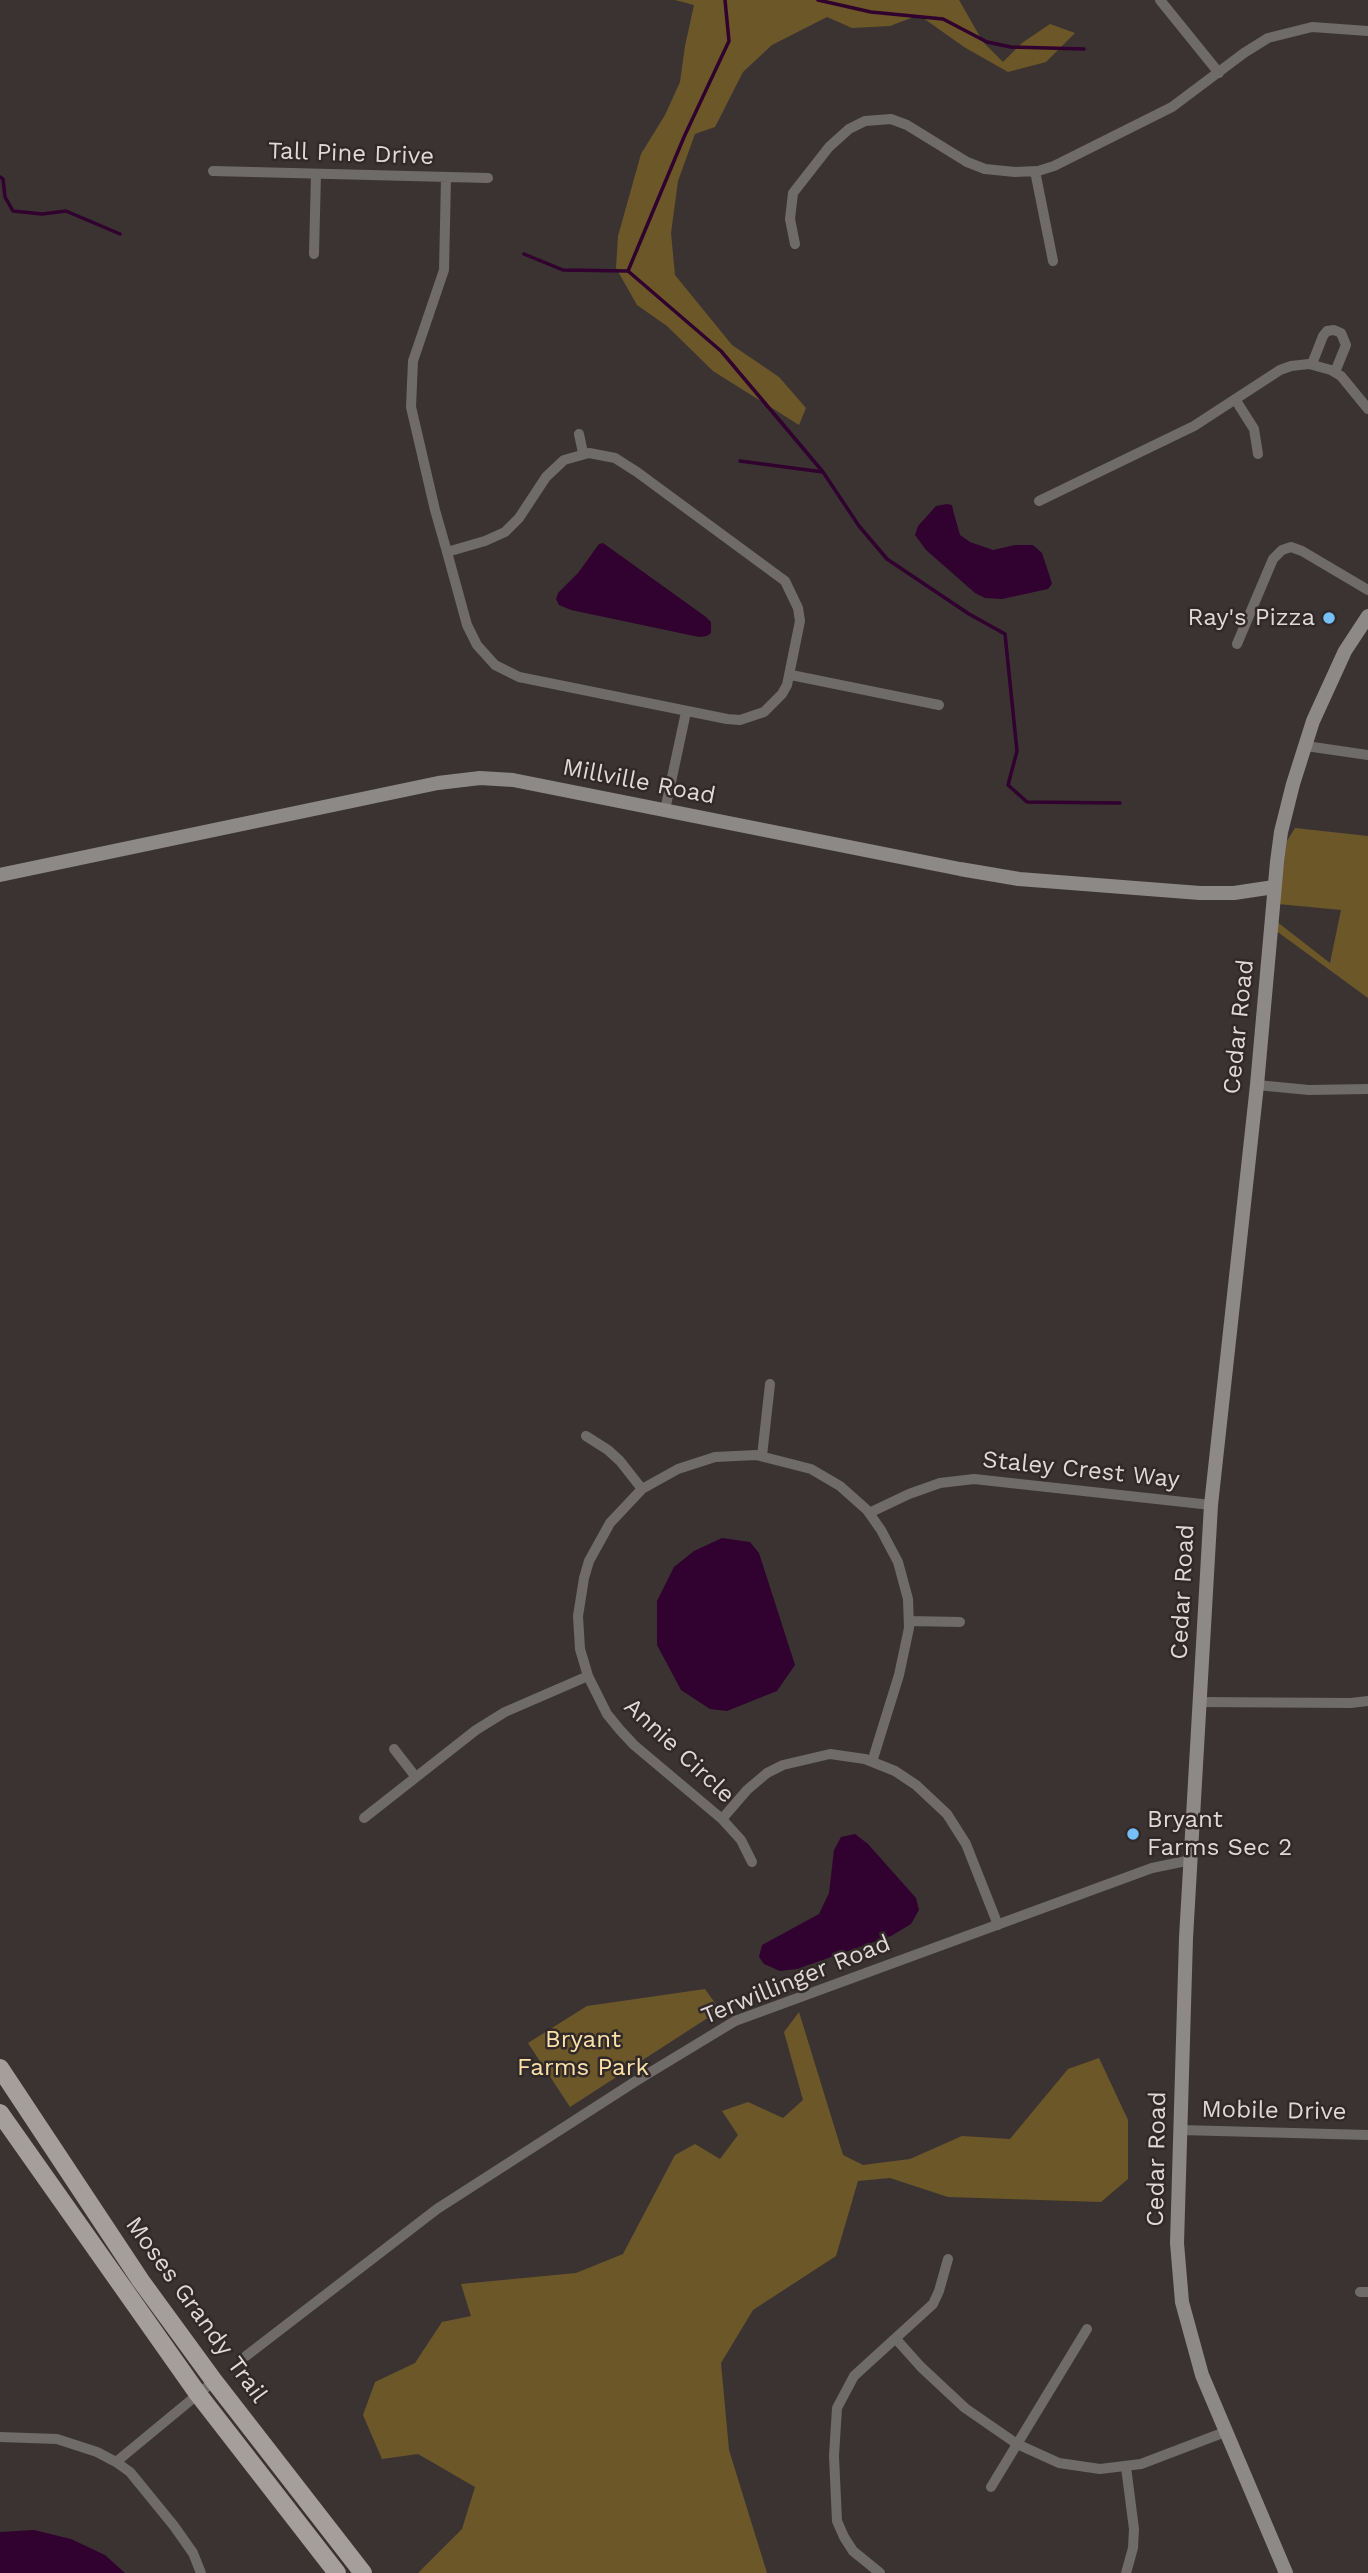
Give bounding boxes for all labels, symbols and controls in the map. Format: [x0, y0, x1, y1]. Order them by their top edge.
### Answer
street label: Tall Pine Drive [267, 137, 435, 171]
place label: Ray's Pizza [1187, 604, 1315, 632]
marker: Ray's Pizza [1321, 610, 1337, 626]
street label: Millville Road [560, 753, 718, 811]
street label: Cedar Road [1218, 958, 1260, 1096]
street label: Staley Crest Way [981, 1445, 1181, 1495]
street label: Cedar Road [1165, 1524, 1201, 1660]
street label: Annie Circle [618, 1692, 740, 1810]
place label: Bryant Farms Sec 2 [1147, 1806, 1292, 1862]
marker: Bryant Farms Sec 2 [1125, 1826, 1141, 1842]
street label: Terwillinger Road [697, 1929, 895, 2031]
park label: Bryant Farms Park [517, 2026, 649, 2082]
street label: Cedar Road [1141, 2091, 1173, 2227]
street label: Mobile Drive [1201, 2095, 1347, 2127]
street label: Moses Grandy Trail [119, 2212, 273, 2408]

